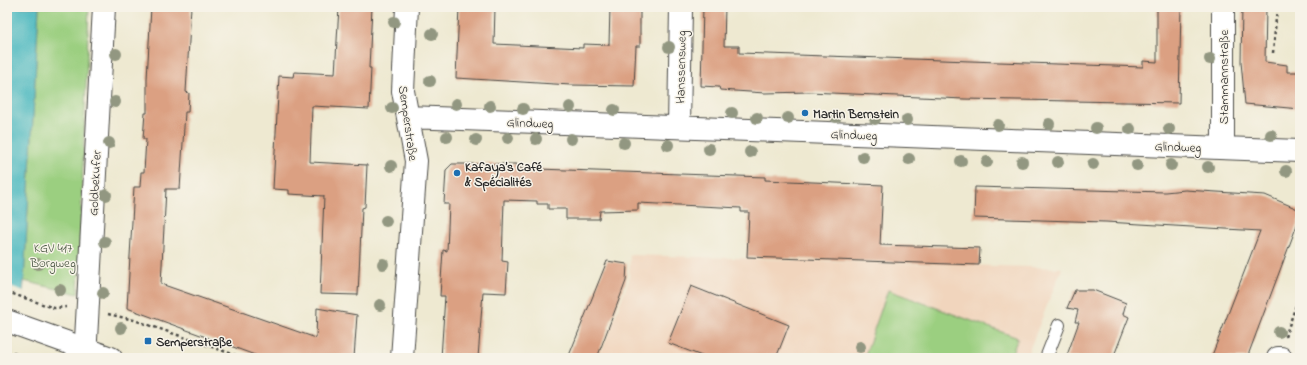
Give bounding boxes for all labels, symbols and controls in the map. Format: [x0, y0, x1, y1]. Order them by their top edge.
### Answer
street label: Hanssensweg [671, 30, 693, 104]
street label: Stammannstraße [1215, 30, 1234, 124]
street label: Semperstraße [393, 84, 422, 162]
place label: Martin Bernstein [813, 105, 899, 124]
marker: Martin Bernstein [800, 108, 810, 118]
street label: Glindweg [506, 113, 554, 135]
street label: Glindweg [830, 125, 878, 147]
street label: Glindweg [1154, 137, 1202, 159]
street label: Goldbekufer [84, 149, 107, 216]
place label: Kafaya’s Café & Spécialités [464, 158, 543, 192]
marker: Kafaya’s Café & Spécialités [452, 168, 462, 178]
park label: KGV 417 Borgweg [29, 239, 76, 274]
place label: Semperstraße [156, 333, 233, 352]
marker: Semperstraße [143, 336, 153, 346]

